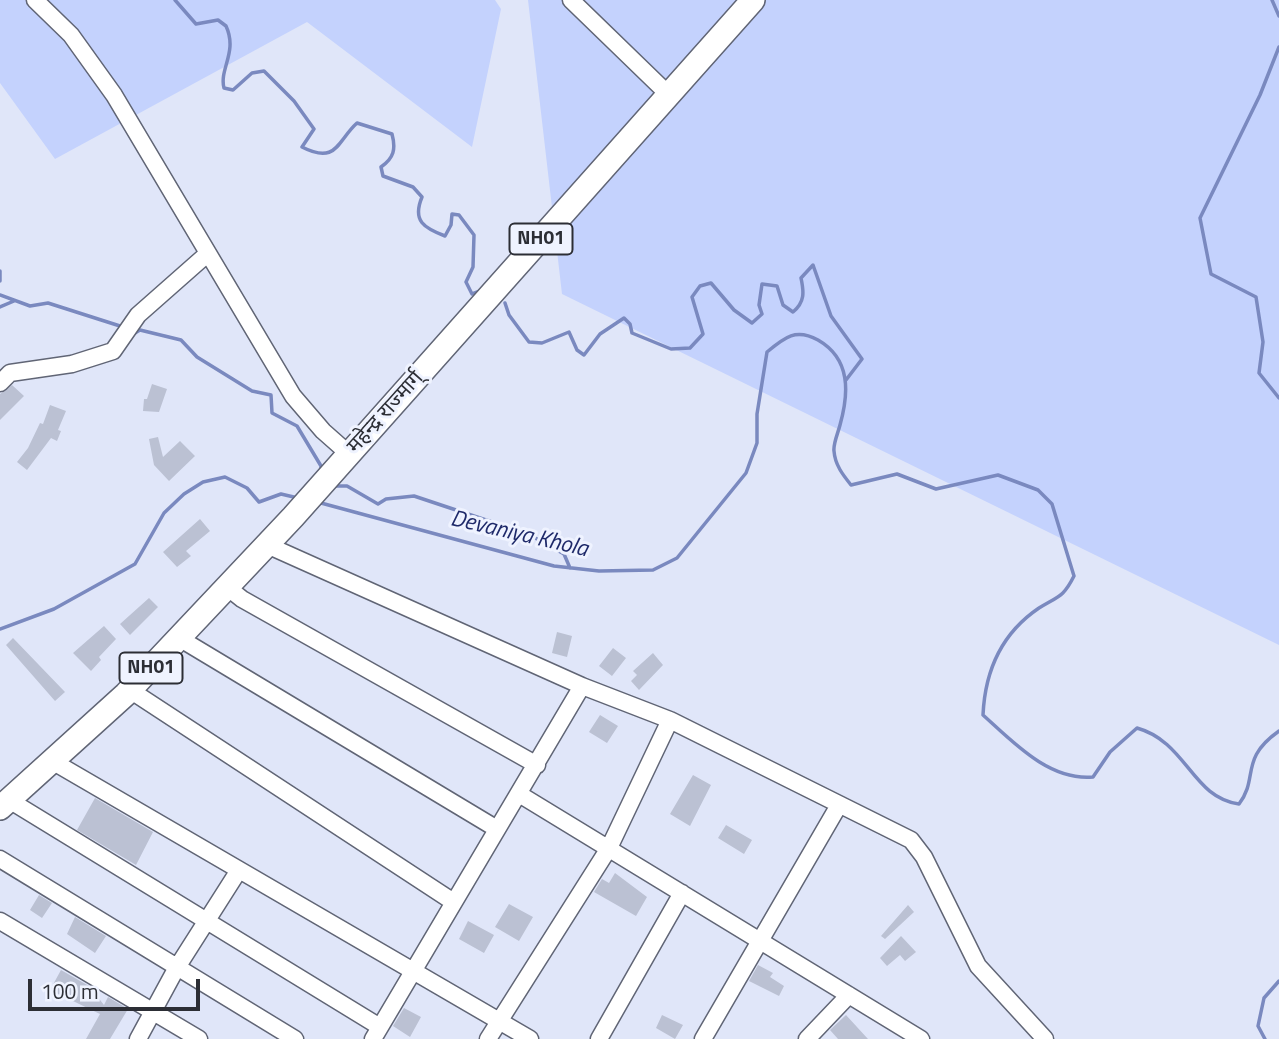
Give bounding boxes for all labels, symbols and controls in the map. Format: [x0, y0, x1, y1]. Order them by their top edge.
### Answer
road number: NH01 [510, 224, 572, 255]
street label: महेन्द्र राज्मार्ग् [343, 367, 429, 459]
water label: Devaniya Khola [448, 506, 590, 564]
road number: NH01 [120, 652, 182, 684]
scale bar [32, 965, 203, 1009]
text: 100 m [41, 975, 98, 1007]

